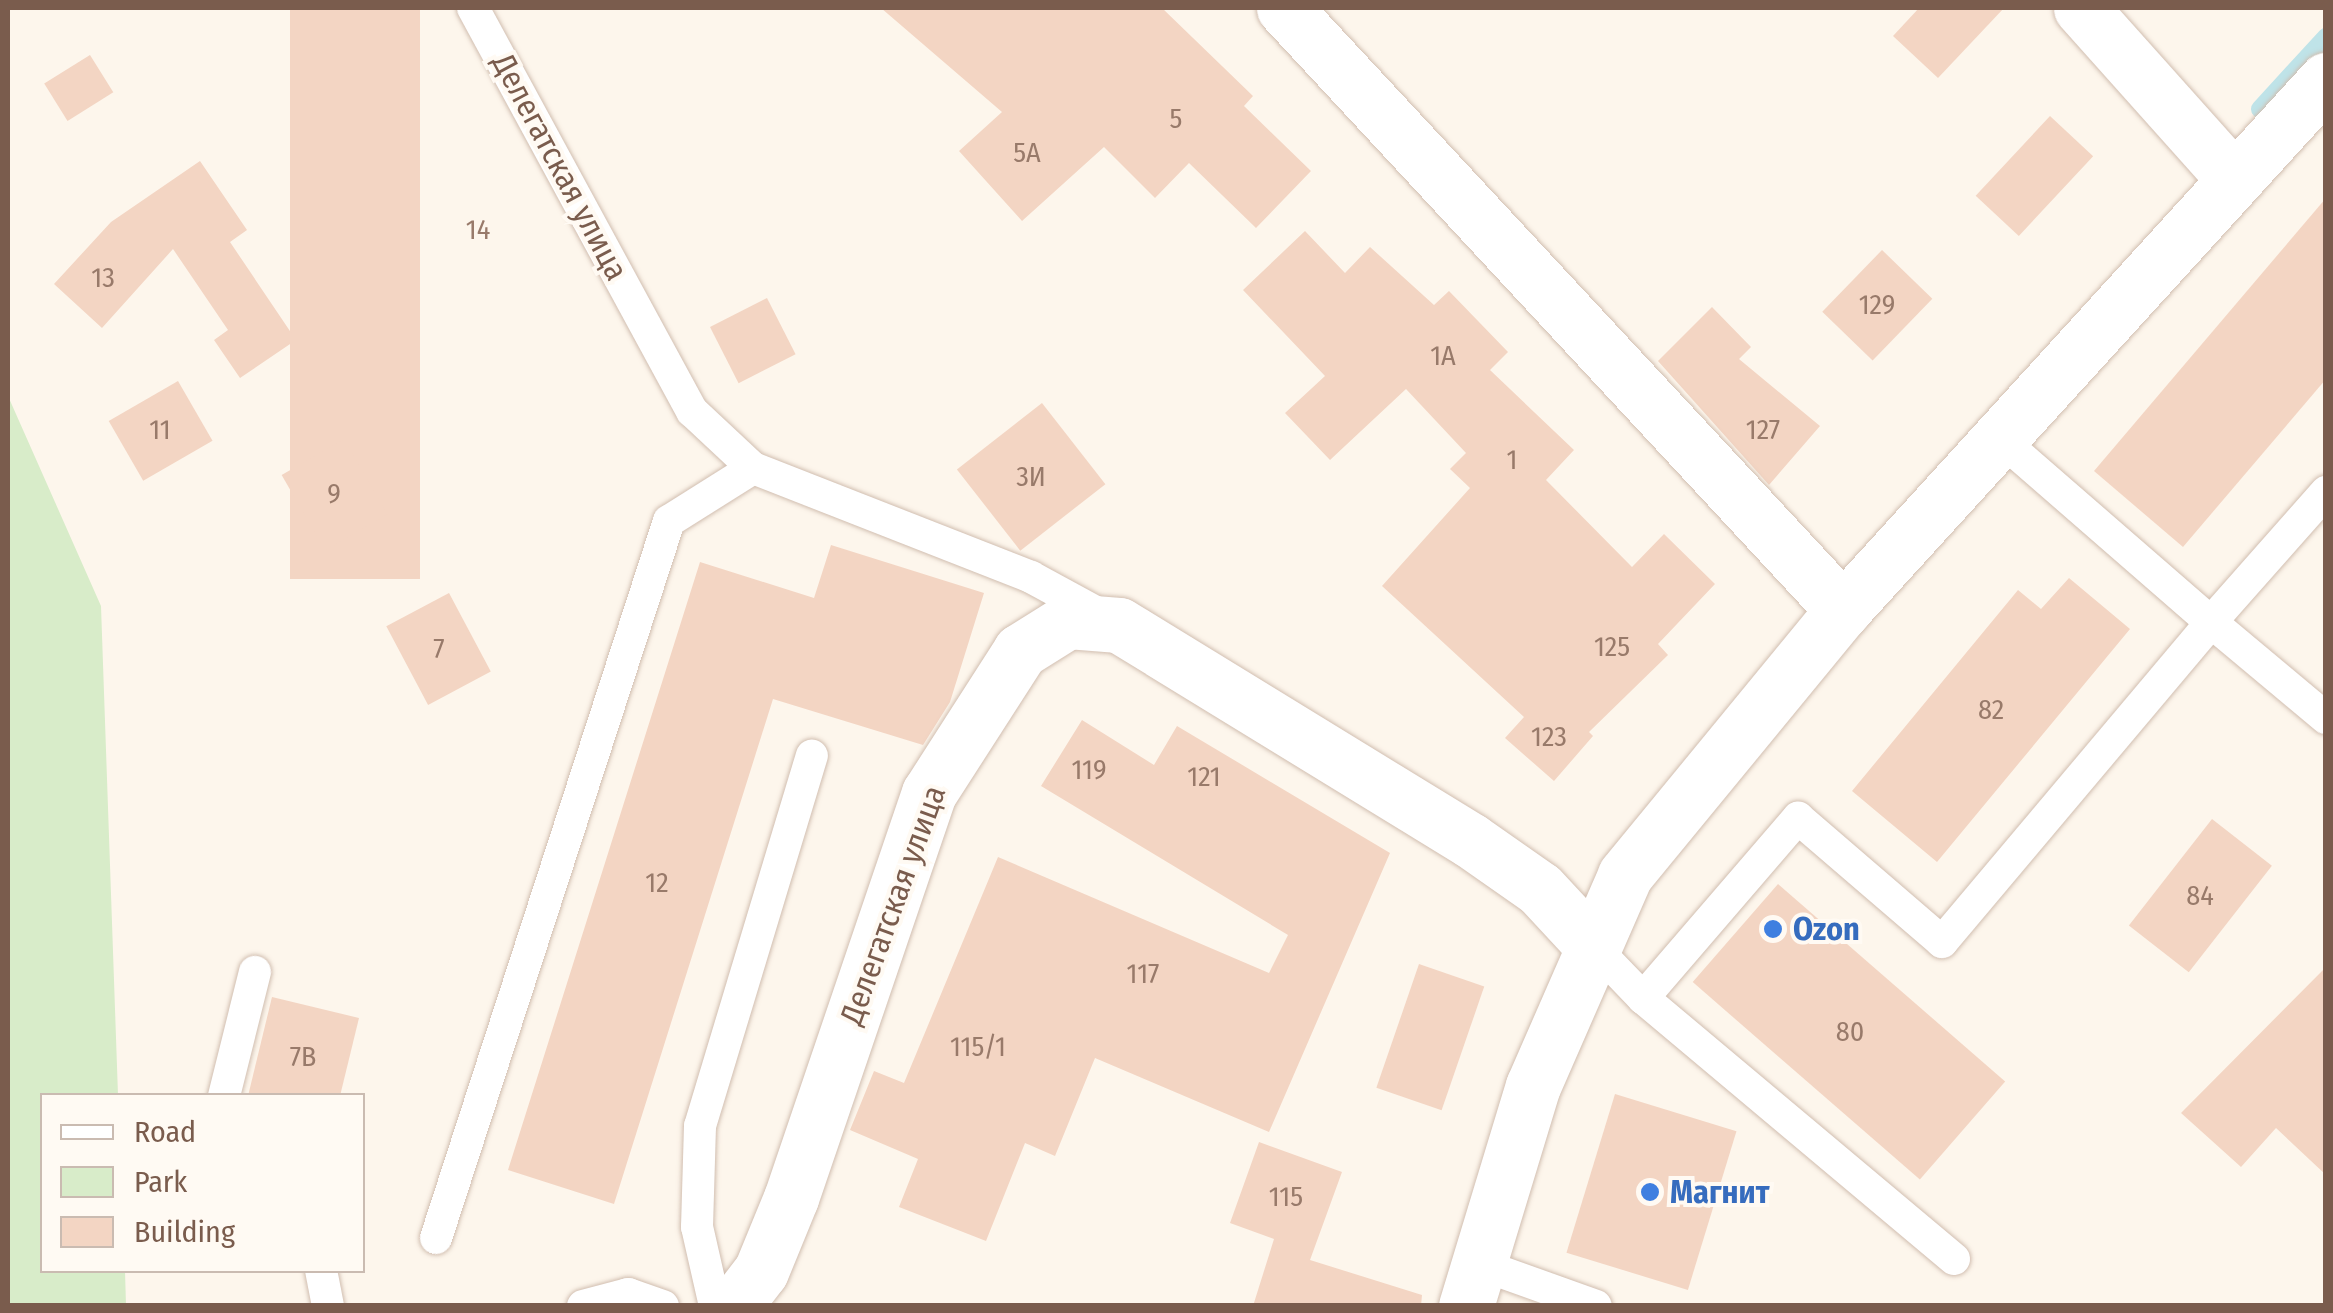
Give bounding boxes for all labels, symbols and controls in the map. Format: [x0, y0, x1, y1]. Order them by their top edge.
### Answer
street label: Делегатская улица [484, 47, 636, 287]
house number: 5 [1170, 102, 1182, 136]
house number: 5А [1013, 136, 1041, 170]
house number: 14 [466, 213, 490, 247]
house number: 13 [91, 261, 115, 295]
house number: 129 [1859, 288, 1895, 322]
house number: 1А [1430, 339, 1456, 373]
house number: 11 [149, 413, 171, 447]
house number: 127 [1746, 413, 1780, 447]
house number: 1 [1507, 443, 1517, 477]
house number: 3И [1016, 460, 1046, 494]
house number: 9 [327, 477, 341, 511]
house number: 125 [1594, 630, 1630, 664]
house number: 7 [433, 632, 445, 666]
house number: 82 [1978, 693, 2004, 727]
house number: 123 [1531, 720, 1567, 754]
house number: 119 [1071, 753, 1107, 787]
house number: 121 [1187, 760, 1221, 794]
street label: Делегатская улица [832, 780, 954, 1030]
house number: 12 [645, 866, 669, 900]
house number: 84 [2186, 879, 2214, 913]
place label: Ozon [1793, 910, 1860, 948]
marker: Ozon [1762, 918, 1784, 940]
house number: 117 [1127, 957, 1159, 991]
house number: 80 [1836, 1015, 1864, 1049]
house number: 115/1 [950, 1030, 1006, 1064]
house number: 7В [290, 1040, 316, 1074]
legend [40, 1093, 365, 1273]
text: Road [134, 1114, 196, 1150]
text: Park [134, 1164, 187, 1200]
place label: Магнит [1670, 1173, 1769, 1211]
house number: 115 [1269, 1180, 1303, 1214]
marker: Магнит [1639, 1181, 1661, 1203]
text: Building [134, 1214, 235, 1250]

